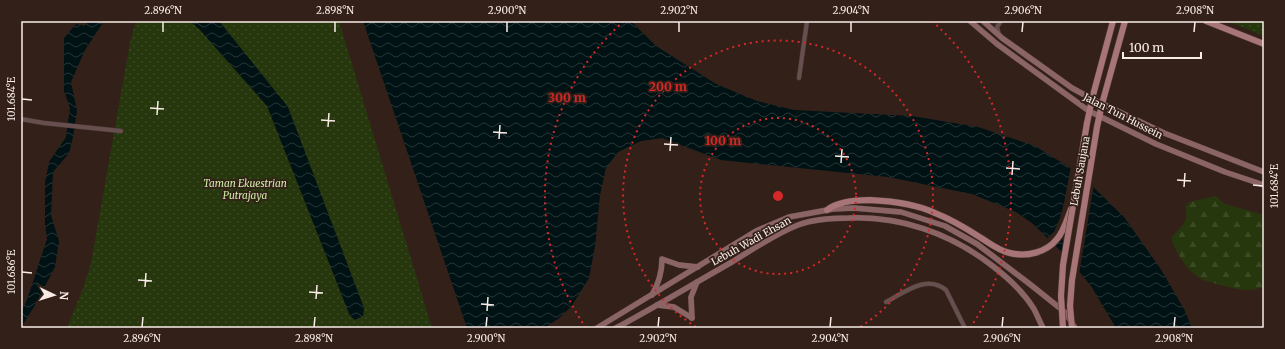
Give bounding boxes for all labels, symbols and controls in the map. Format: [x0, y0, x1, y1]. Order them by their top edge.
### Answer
text: 2.896°N [144, 4, 182, 17]
text: 2.898°N [316, 4, 354, 17]
text: 2.900°N [488, 4, 527, 17]
text: 2.902°N [660, 4, 698, 17]
text: 2.904°N [832, 4, 870, 17]
text: 2.906°N [1004, 4, 1042, 17]
text: 2.908°N [1176, 4, 1214, 17]
scale bar [1123, 34, 1201, 60]
text: 100 m [1129, 40, 1164, 55]
text: 101.684°E [5, 76, 18, 121]
text: 200 m [649, 79, 687, 94]
text: 300 m [548, 90, 586, 105]
street label: Jalan Tun Hussein [1080, 90, 1165, 142]
text: 100 m [705, 133, 741, 148]
street label: Lebuh Saujana [1067, 135, 1093, 207]
text: 101.684°E [1268, 163, 1281, 208]
park label: Taman Ekuestrian Putrajaya [203, 177, 287, 202]
centre of rings [771, 189, 785, 203]
street label: Lebuh Wadi Ehsan [709, 213, 794, 268]
text: 101.686°E [5, 249, 18, 294]
north arrow [34, 275, 74, 315]
text: N [57, 291, 71, 301]
text: 2.896°N [123, 332, 161, 345]
text: 2.898°N [295, 332, 333, 345]
text: 2.900°N [467, 332, 506, 345]
text: 2.902°N [639, 332, 677, 345]
text: 2.904°N [811, 332, 849, 345]
text: 2.906°N [983, 332, 1021, 345]
text: 2.908°N [1155, 332, 1193, 345]

